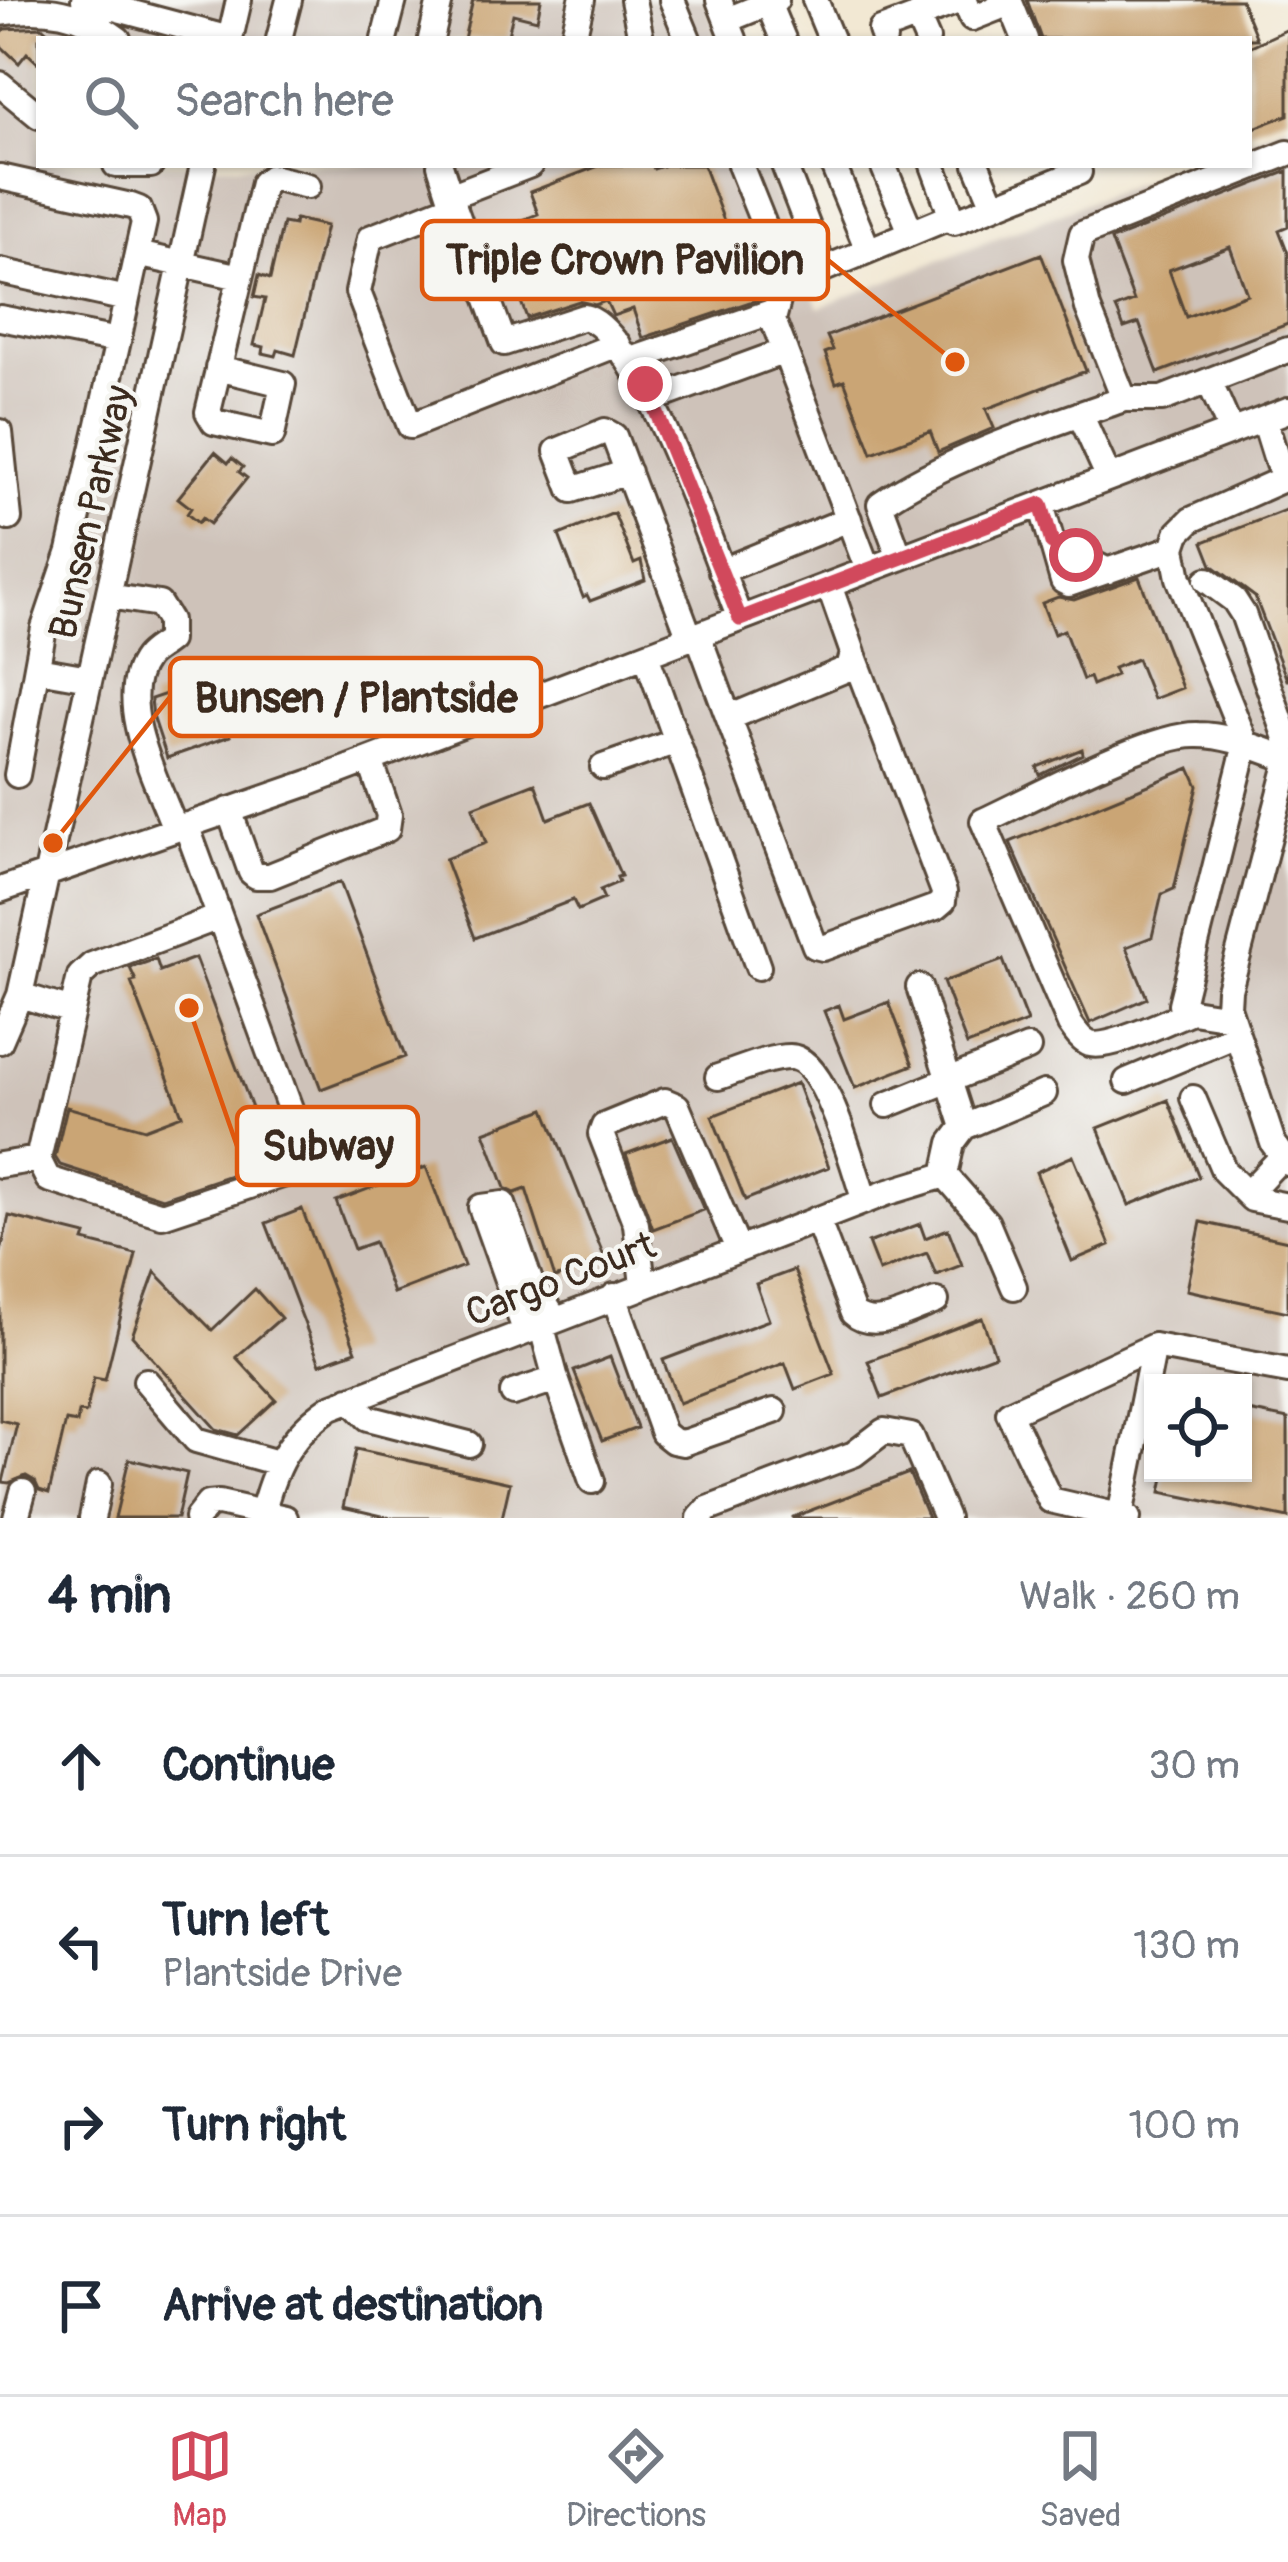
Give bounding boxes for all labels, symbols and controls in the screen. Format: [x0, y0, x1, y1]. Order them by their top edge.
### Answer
search box [36, 36, 1252, 168]
icon: search [78, 69, 144, 135]
text: Search here [174, 74, 394, 130]
callout: Triple Crown Pavilion [422, 221, 828, 299]
text: Triple Crown Pavilion [446, 235, 804, 287]
route end [618, 357, 672, 411]
street label: Bunsen Parkway [38, 381, 144, 644]
route start [1049, 528, 1103, 582]
callout: Bunsen / Plantside [170, 658, 541, 736]
text: Bunsen / Plantside [194, 673, 519, 725]
callout: Subway [237, 1107, 418, 1185]
text: Subway [262, 1121, 394, 1173]
street label: Cargo Court [459, 1221, 663, 1338]
map controls [1144, 1374, 1252, 1482]
button: locate [1144, 1374, 1252, 1482]
text: 4 min [48, 1564, 171, 1628]
text: Walk · 260 m [1019, 1572, 1240, 1621]
icon: ahead [48, 1733, 114, 1799]
text: Continue [162, 1738, 335, 1794]
text: 30 m [1149, 1741, 1240, 1790]
text: Turn left [162, 1893, 329, 1949]
icon: left [48, 1913, 114, 1979]
text: 130 m [1133, 1921, 1240, 1970]
text: Plantside Drive [162, 1949, 402, 1998]
icon: right [48, 2093, 114, 2159]
text: Turn right [162, 2098, 346, 2154]
text: 100 m [1128, 2101, 1240, 2150]
icon: arrive [48, 2273, 114, 2339]
text: Arrive at destination [162, 2278, 543, 2334]
tab: Map [167, 2423, 233, 2536]
tab: Directions [566, 2423, 706, 2536]
tab: Saved [1039, 2423, 1121, 2536]

